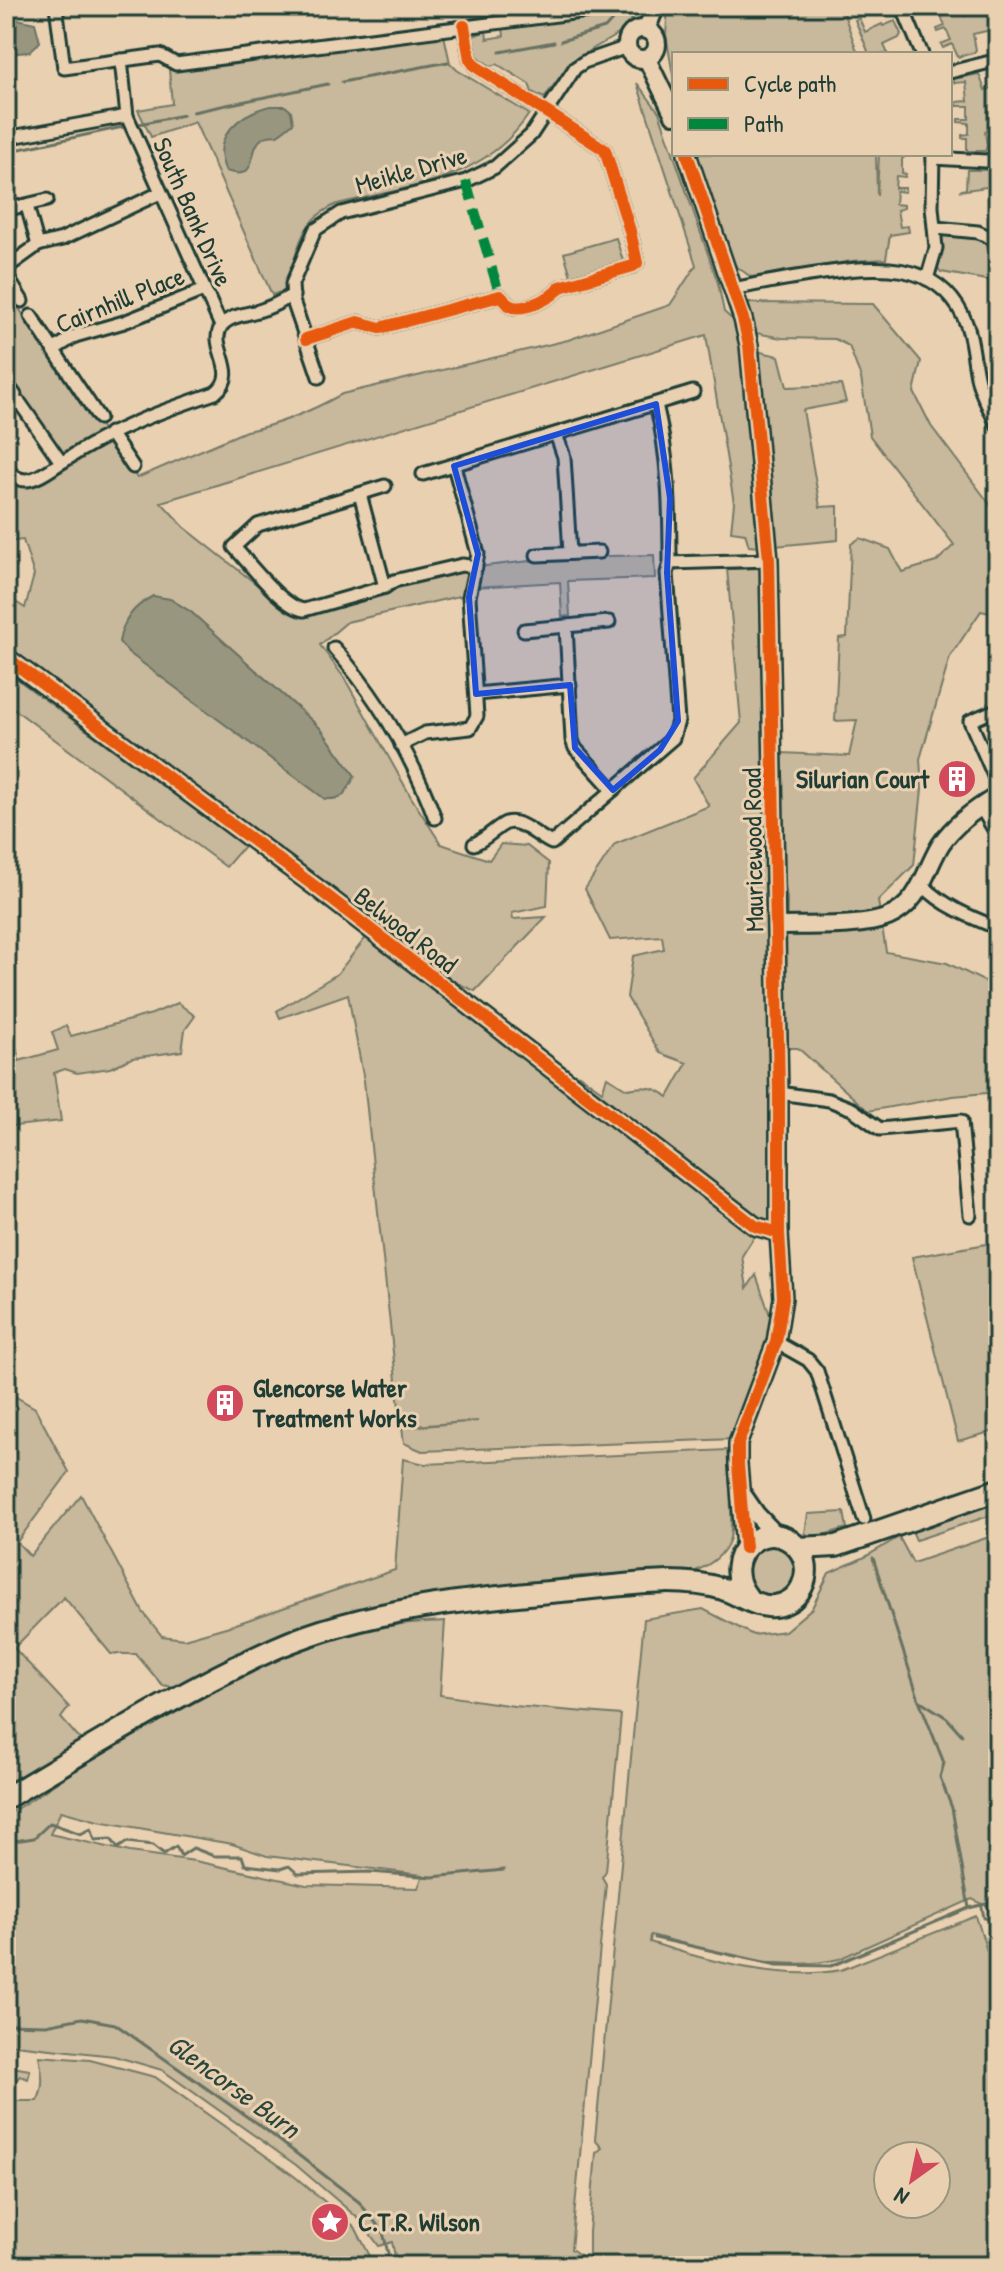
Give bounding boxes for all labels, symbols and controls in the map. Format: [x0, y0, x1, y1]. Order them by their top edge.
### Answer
legend [672, 52, 952, 156]
text: Cycle path [744, 67, 836, 99]
text: Path [744, 107, 783, 139]
street label: South Bank Drive [145, 132, 242, 292]
street label: Meikle Drive [351, 137, 471, 202]
street label: Cairnhill Place [50, 258, 189, 341]
building icon: Silurian Court [936, 758, 978, 800]
place label: Silurian Court [796, 761, 930, 796]
street label: Mauricewood Road [734, 768, 771, 932]
street label: Belwood Road [347, 878, 465, 981]
place label: Glencorse Water Treatment Works [252, 1370, 417, 1435]
building icon: Glencorse Water Treatment Works [204, 1382, 246, 1424]
water label: Glencorse Burn [160, 2025, 310, 2148]
north arrow [872, 2140, 952, 2220]
text: N [888, 2181, 914, 2213]
place icon: C.T.R. Wilson [309, 2201, 351, 2243]
place label: C.T.R. Wilson [358, 2204, 480, 2239]

